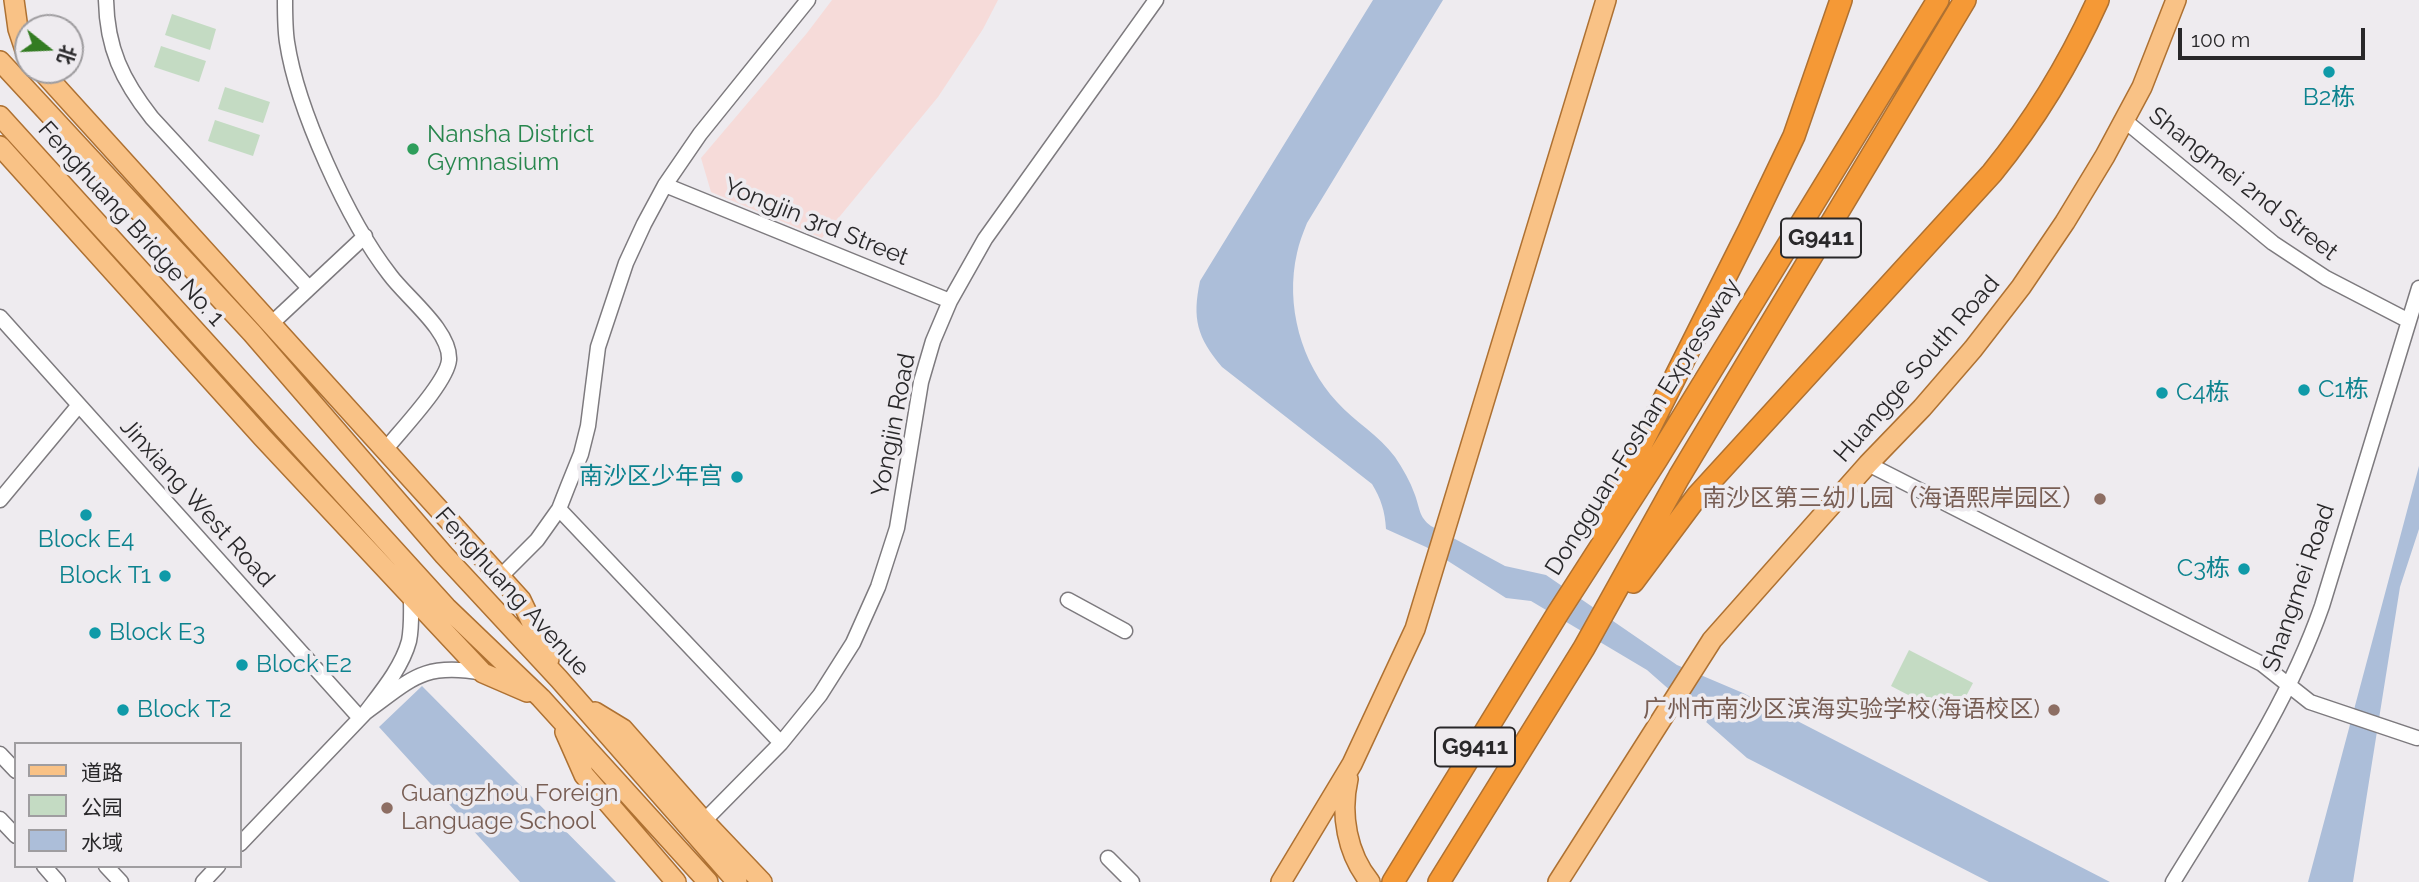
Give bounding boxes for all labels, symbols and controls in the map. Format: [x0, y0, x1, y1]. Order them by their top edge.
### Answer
north arrow [14, 14, 84, 84]
scale bar [2181, 14, 2368, 58]
text: 100 m [2191, 27, 2250, 52]
text: 北 [54, 42, 80, 67]
marker: B2栋 [2321, 64, 2337, 80]
place label: B2栋 [2303, 84, 2355, 112]
street label: Shangmei 2nd Street [2143, 101, 2343, 267]
street label: Fenghuang Bridge No. 1 [32, 116, 230, 332]
place label: Nansha District Gymnasium [427, 121, 594, 177]
marker: Nansha District Gymnasium [405, 141, 421, 157]
street label: Yongjin 3rd Street [720, 172, 912, 272]
road number: G9411 [1781, 218, 1861, 258]
street label: Huangge South Road [1828, 270, 2006, 468]
street label: Dongguan-Foshan Expressway [1540, 273, 1746, 581]
street label: Yongjin Road [866, 351, 922, 499]
place label: C1栋 [2318, 376, 2369, 404]
place label: C4栋 [2176, 379, 2230, 407]
marker: C1栋 [2296, 382, 2312, 398]
marker: C4栋 [2154, 385, 2170, 401]
street label: Jinxiang West Road [114, 413, 280, 593]
place label: 南沙区少年宫 [579, 463, 723, 491]
marker: 南沙区少年宫 [729, 469, 745, 485]
place label: 南沙区第三幼儿园（海语熙岸园区） [1702, 485, 2086, 513]
marker: 南沙区第三幼儿园（海语熙岸园区） [2092, 491, 2108, 507]
street label: Shangmei Road [2257, 500, 2341, 676]
street label: Fenghuang Avenue [429, 502, 595, 682]
marker: Block E4 [78, 507, 94, 523]
place label: Block E4 [38, 526, 134, 554]
place label: C3栋 [2177, 555, 2230, 583]
marker: C3栋 [2236, 561, 2252, 577]
place label: Block T1 [59, 562, 151, 590]
marker: Block T1 [157, 568, 173, 584]
place label: Block E3 [109, 619, 205, 647]
marker: Block E3 [87, 625, 103, 641]
place label: Block E2 [256, 651, 352, 679]
marker: Block E2 [234, 657, 250, 673]
place label: Block T2 [137, 696, 232, 724]
place label: 广州市南沙区滨海实验学校(海语校区) [1643, 696, 2040, 724]
marker: Block T2 [115, 702, 131, 718]
marker: 广州市南沙区滨海实验学校(海语校区) [2046, 702, 2062, 718]
road number: G9411 [1435, 727, 1515, 766]
legend [14, 742, 242, 868]
text: 道路 [81, 760, 123, 785]
place label: Guangzhou Foreign Language School [401, 780, 619, 836]
text: 公园 [81, 795, 123, 820]
marker: Guangzhou Foreign Language School [379, 800, 395, 816]
text: 水域 [81, 830, 123, 855]

